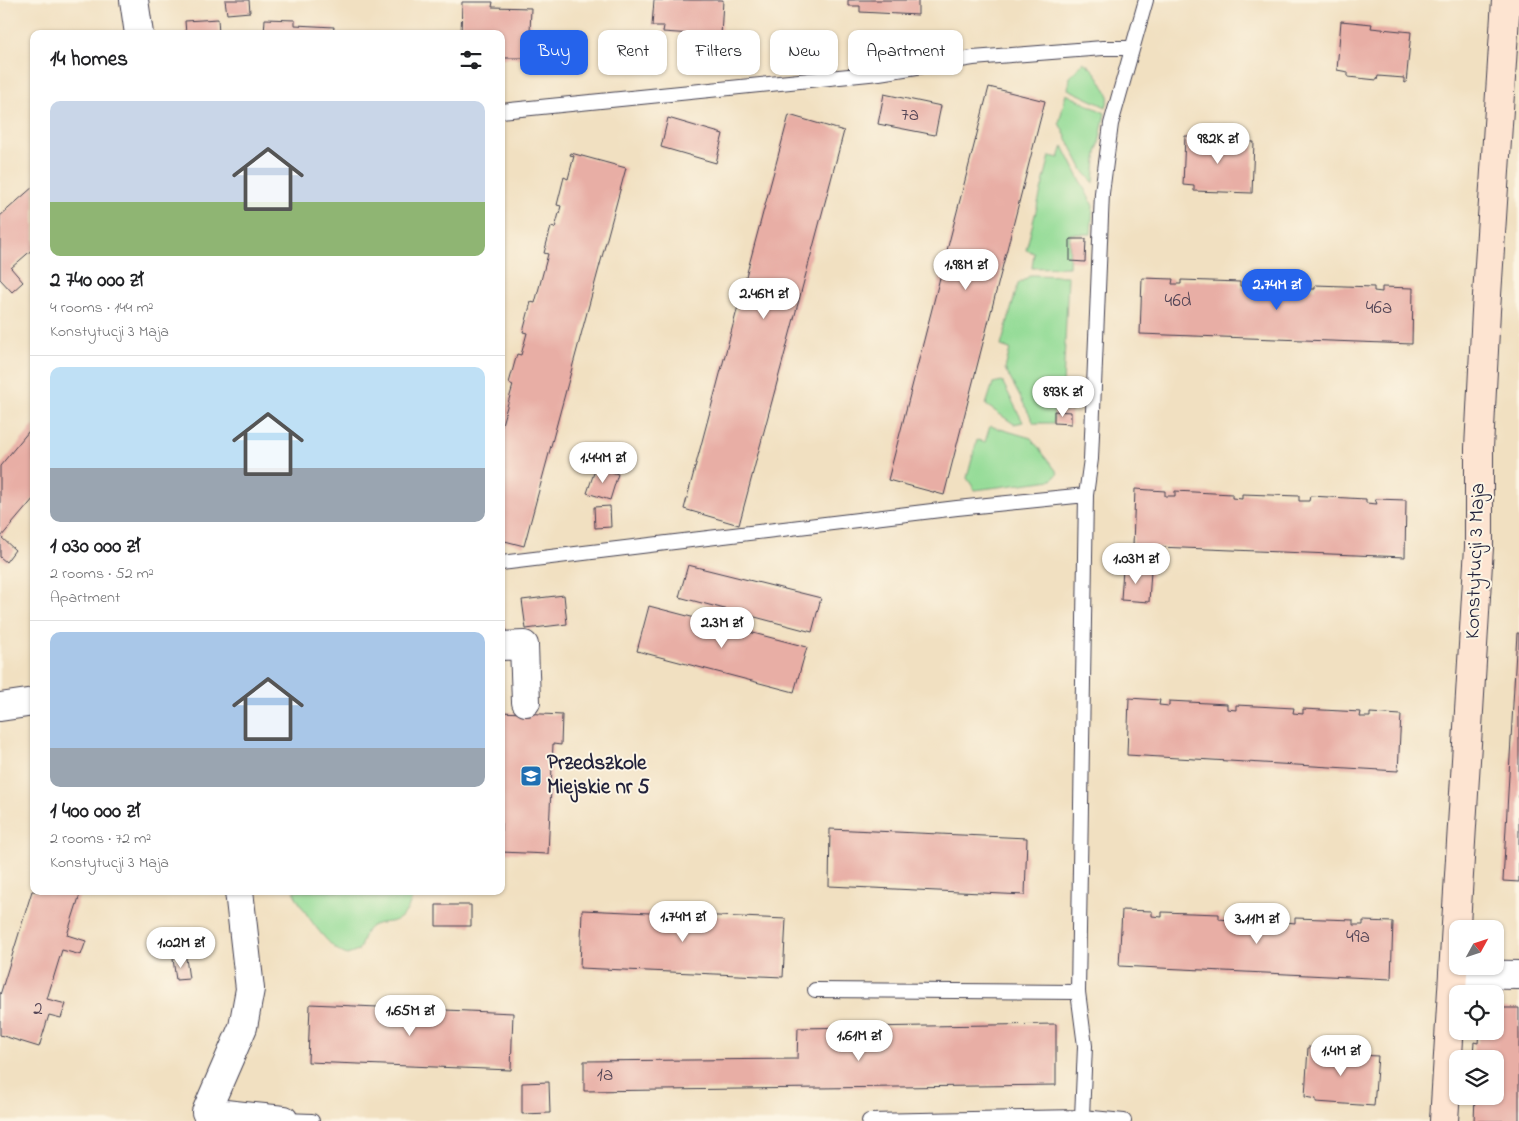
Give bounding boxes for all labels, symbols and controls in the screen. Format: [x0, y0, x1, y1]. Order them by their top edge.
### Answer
chip: Buy [520, 30, 588, 75]
chip: Rent [598, 30, 667, 75]
chip: Filters [677, 30, 760, 75]
chip: New [770, 30, 838, 75]
chip: Apartment [848, 30, 963, 75]
text: 14 homes [50, 45, 128, 75]
icon: filters [457, 46, 485, 74]
house number: 7a [901, 102, 919, 129]
pin: 982K zł [1172, 122, 1264, 165]
text: 982K zł [1198, 127, 1238, 151]
icon: home [223, 134, 313, 224]
pin: 1.98M zł [914, 248, 1018, 291]
text: 1.98M zł [944, 253, 988, 277]
text: 2 740 000 zł [50, 266, 143, 296]
pin: 2.74M zł [1225, 268, 1329, 311]
text: 2.74M zł [1253, 273, 1301, 297]
pin: 2.46M zł [712, 278, 816, 320]
text: 2.46M zł [740, 282, 788, 306]
house number: 46d [1165, 288, 1192, 315]
house number: 46a [1366, 295, 1392, 322]
text: 4 rooms · 144 m² [50, 296, 154, 320]
text: Konstytucji 3 Maja [50, 320, 169, 344]
pin: 893K zł [1017, 376, 1109, 418]
text: 893K zł [1043, 380, 1083, 404]
icon: home [223, 399, 313, 489]
pin: 1.44M zł [551, 442, 655, 484]
text: 1.44M zł [580, 446, 626, 470]
street label: Konstytucji 3 Maja [1458, 483, 1496, 640]
text: 1 030 000 zł [50, 532, 140, 562]
pin: 1.03M zł [1084, 542, 1188, 585]
text: 1.03M zł [1113, 547, 1159, 571]
text: 2 rooms · 52 m² [50, 562, 154, 586]
text: Apartment [50, 586, 120, 610]
pin: 2.3M zł [676, 606, 768, 649]
text: 2.3M zł [701, 611, 743, 635]
icon: home [223, 664, 313, 754]
place label: Przedszkole Miejskie nr 5 [547, 749, 650, 803]
school or university icon: Przedszkole Miejskie nr 5 [519, 764, 543, 788]
text: 1 400 000 zł [50, 797, 140, 827]
text: 2 rooms · 72 m² [50, 827, 151, 851]
text: Konstytucji 3 Maja [50, 851, 169, 875]
pin: 1.74M zł [631, 900, 735, 943]
pin: 3.11M zł [1205, 902, 1309, 945]
text: 1.74M zł [660, 905, 706, 929]
text: 3.11M zł [1235, 907, 1279, 931]
north arrow [1449, 920, 1504, 975]
map controls [1449, 920, 1504, 1105]
house number: 49a [1346, 924, 1370, 951]
pin: 1.02M zł [129, 926, 233, 969]
text: 1.02M zł [157, 931, 205, 955]
button: locate [1449, 985, 1504, 1040]
pin: 1.65M zł [358, 994, 462, 1037]
house number: 2 [33, 996, 43, 1023]
text: 1.65M zł [386, 999, 434, 1023]
pin: 1.61M zł [807, 1020, 911, 1062]
text: 1.61M zł [837, 1024, 881, 1048]
pin: 1.4M zł [1295, 1034, 1387, 1077]
text: 1.4M zł [1322, 1039, 1361, 1063]
button: layers [1449, 1050, 1504, 1105]
house number: 1a [597, 1062, 613, 1089]

